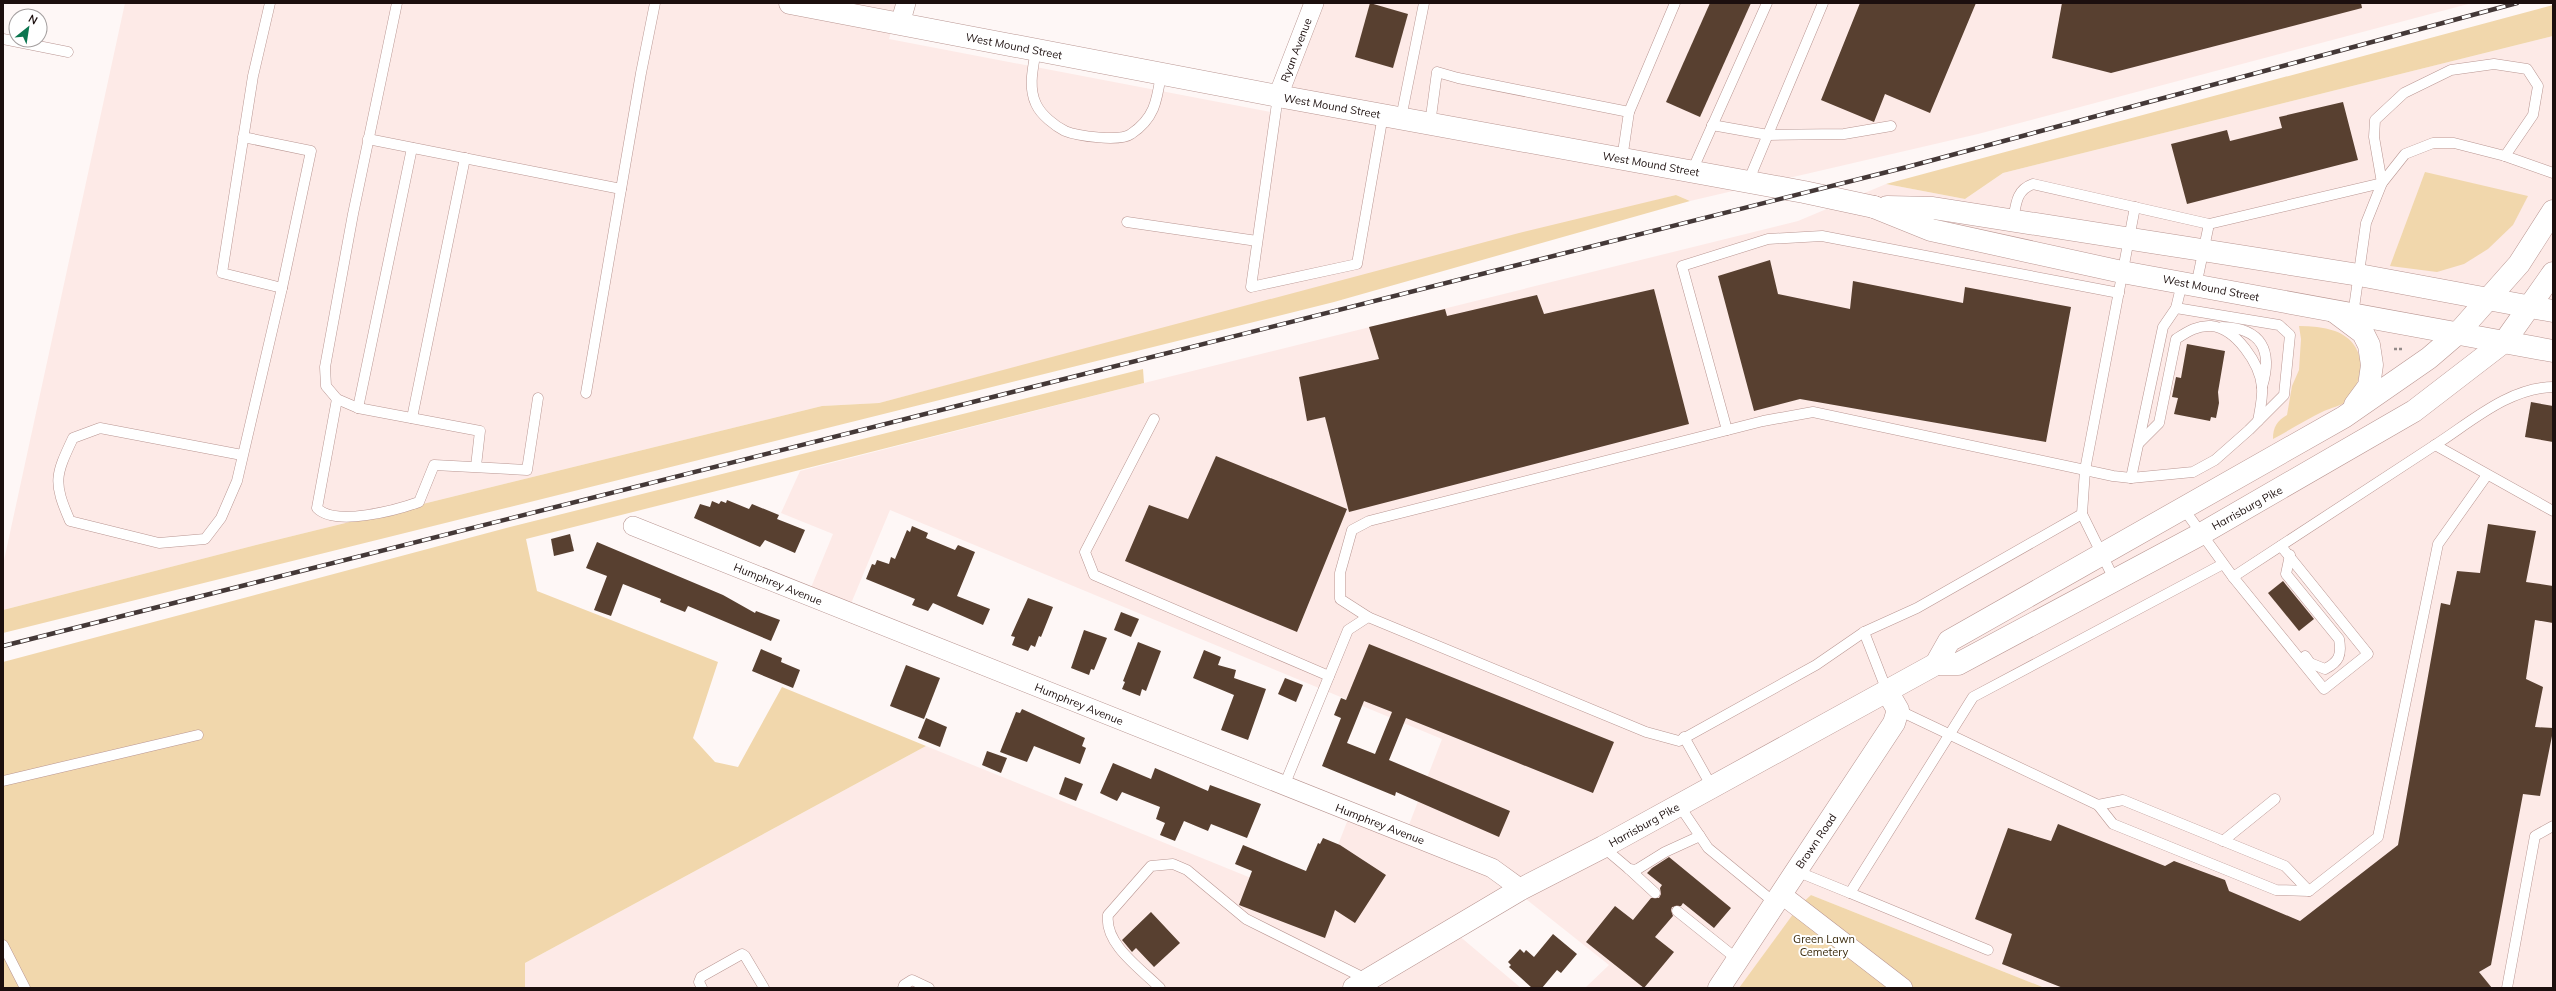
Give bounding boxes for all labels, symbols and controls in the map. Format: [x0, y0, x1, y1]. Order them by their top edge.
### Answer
north arrow [8, 8, 48, 48]
text: N [26, 11, 40, 27]
street label: Ryan Avenue [1277, 16, 1315, 84]
street label: West Mound Street [965, 30, 1064, 62]
street label: West Mound Street [1282, 91, 1382, 121]
street label: West Mound Street [1601, 149, 1701, 179]
street label: West Mound Street [2162, 272, 2261, 304]
street label: Harrisburg Pike [2209, 483, 2285, 533]
street label: Humphrey Avenue [732, 560, 824, 608]
street label: Humphrey Avenue [1033, 680, 1125, 728]
street label: Harrisburg Pike [1606, 800, 1682, 850]
street label: Humphrey Avenue [1333, 801, 1427, 847]
street label: Brown Road [1792, 811, 1840, 871]
park label: Green Lawn Cemetery [1793, 932, 1855, 959]

